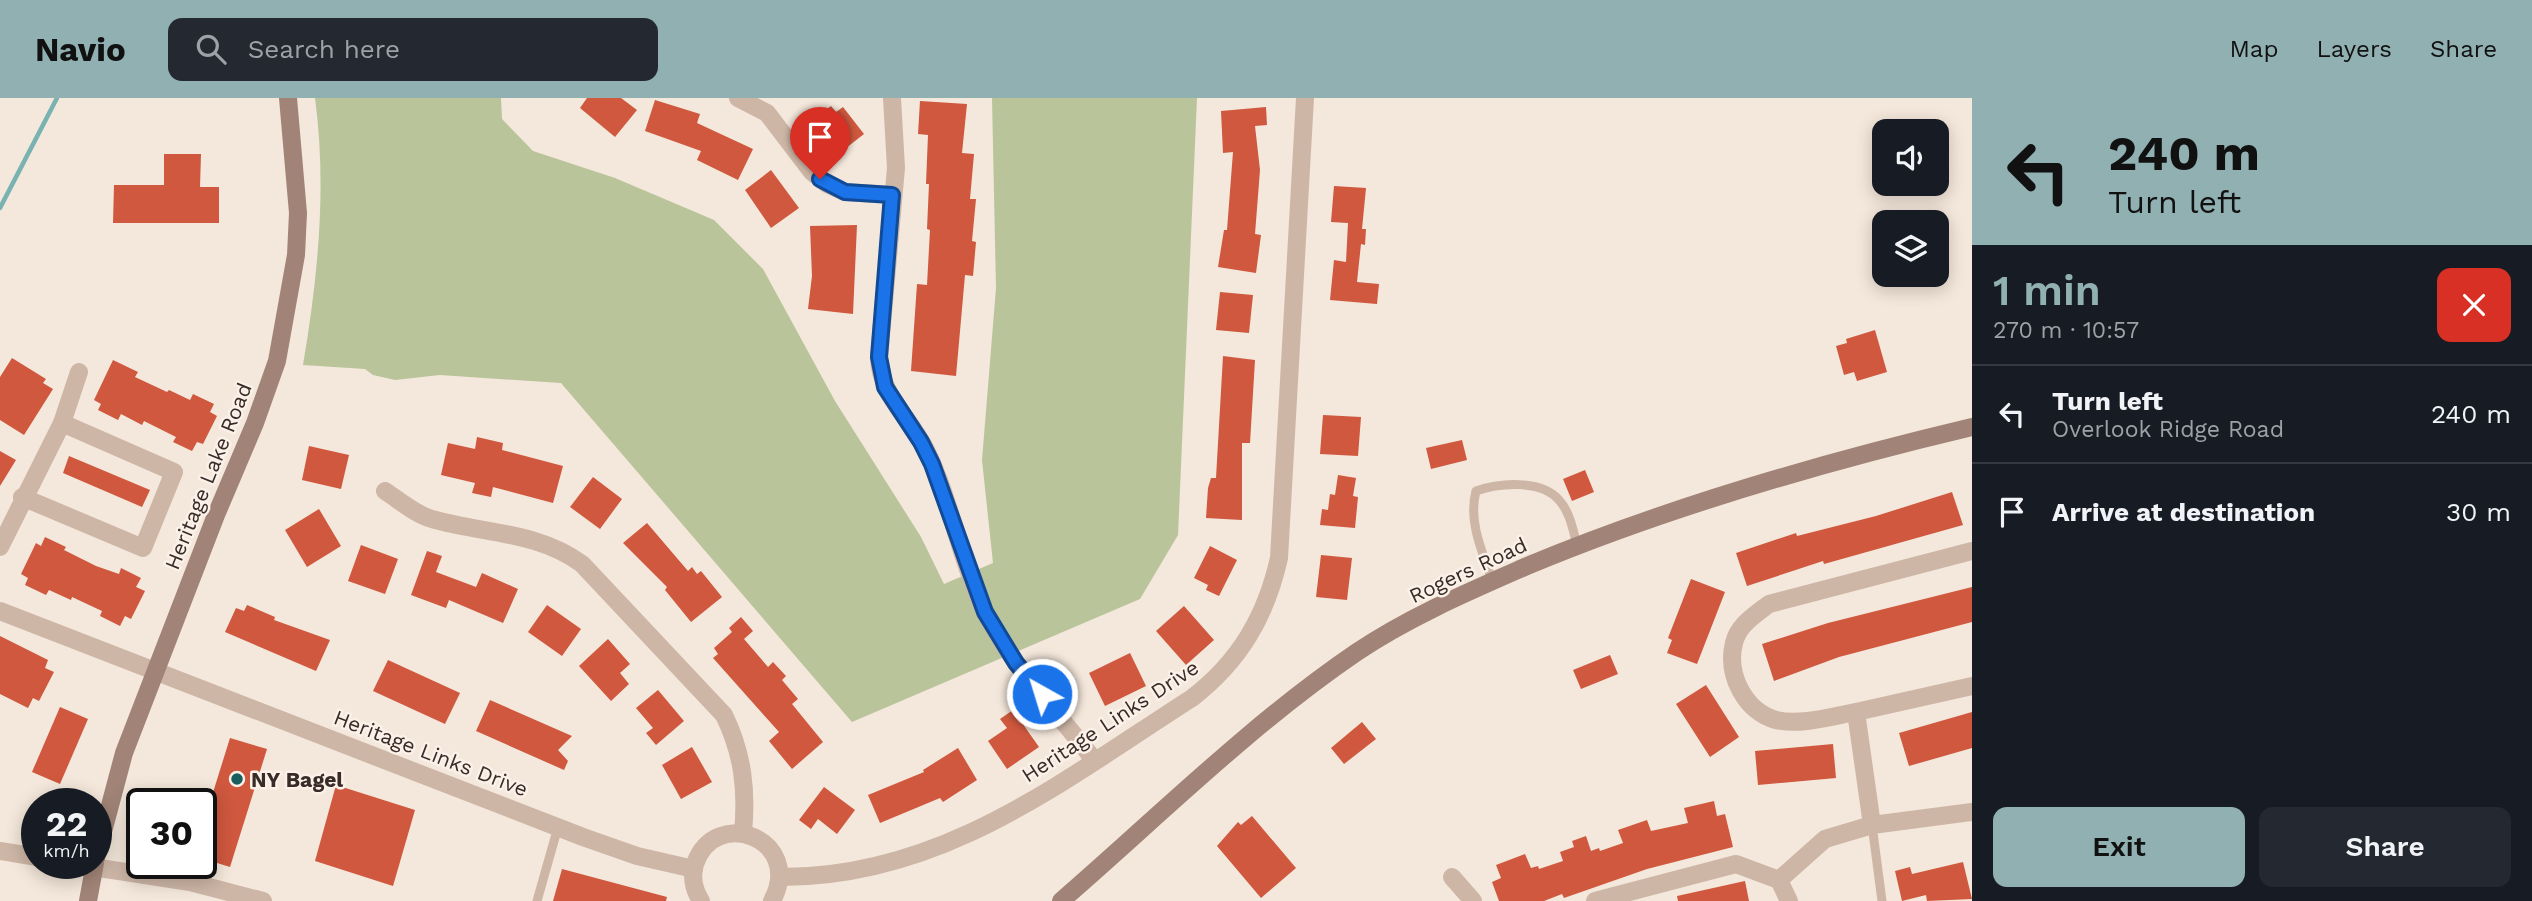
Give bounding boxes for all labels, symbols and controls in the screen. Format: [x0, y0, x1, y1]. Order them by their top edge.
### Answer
search box [168, 18, 658, 81]
text: Navio [35, 30, 126, 69]
icon: search [192, 30, 230, 68]
text: Search here [248, 34, 400, 64]
text: Map [2230, 35, 2278, 63]
text: Layers [2316, 35, 2392, 63]
text: Share [2430, 35, 2497, 63]
pin [790, 107, 850, 179]
icon: arrive [801, 118, 839, 156]
map controls [1872, 119, 1949, 287]
button: sound [1872, 119, 1949, 196]
text: 240 m [2108, 124, 2260, 182]
icon: left [1993, 126, 2084, 217]
text: Turn left [2108, 183, 2241, 221]
button: layers [1872, 210, 1949, 287]
text: 1 min [1993, 266, 2101, 315]
button: close [2437, 268, 2511, 342]
text: 270 m · 10:57 [1993, 317, 2139, 344]
street label: Heritage Lake Road [159, 379, 257, 573]
text: Turn left [2052, 386, 2163, 416]
icon: left [1993, 395, 2031, 433]
text: 240 m [2431, 399, 2511, 429]
text: Overlook Ridge Road [2052, 416, 2284, 443]
icon: arrive [1993, 493, 2031, 531]
text: Arrive at destination [2052, 497, 2315, 527]
text: 30 m [2446, 497, 2511, 527]
street label: Rogers Road [1405, 532, 1531, 608]
street label: Heritage Links Drive [1017, 654, 1203, 788]
position arrow [1005, 657, 1079, 731]
street label: Heritage Links Drive [330, 704, 532, 802]
place label: NY Bagel [251, 767, 343, 792]
marker: NY Bagel [229, 771, 245, 787]
speed limit sign: 30 [126, 788, 217, 879]
text: 22 [46, 803, 87, 845]
button: Exit [1993, 807, 2245, 887]
button: Share [2259, 807, 2511, 887]
text: km/h [43, 840, 90, 861]

